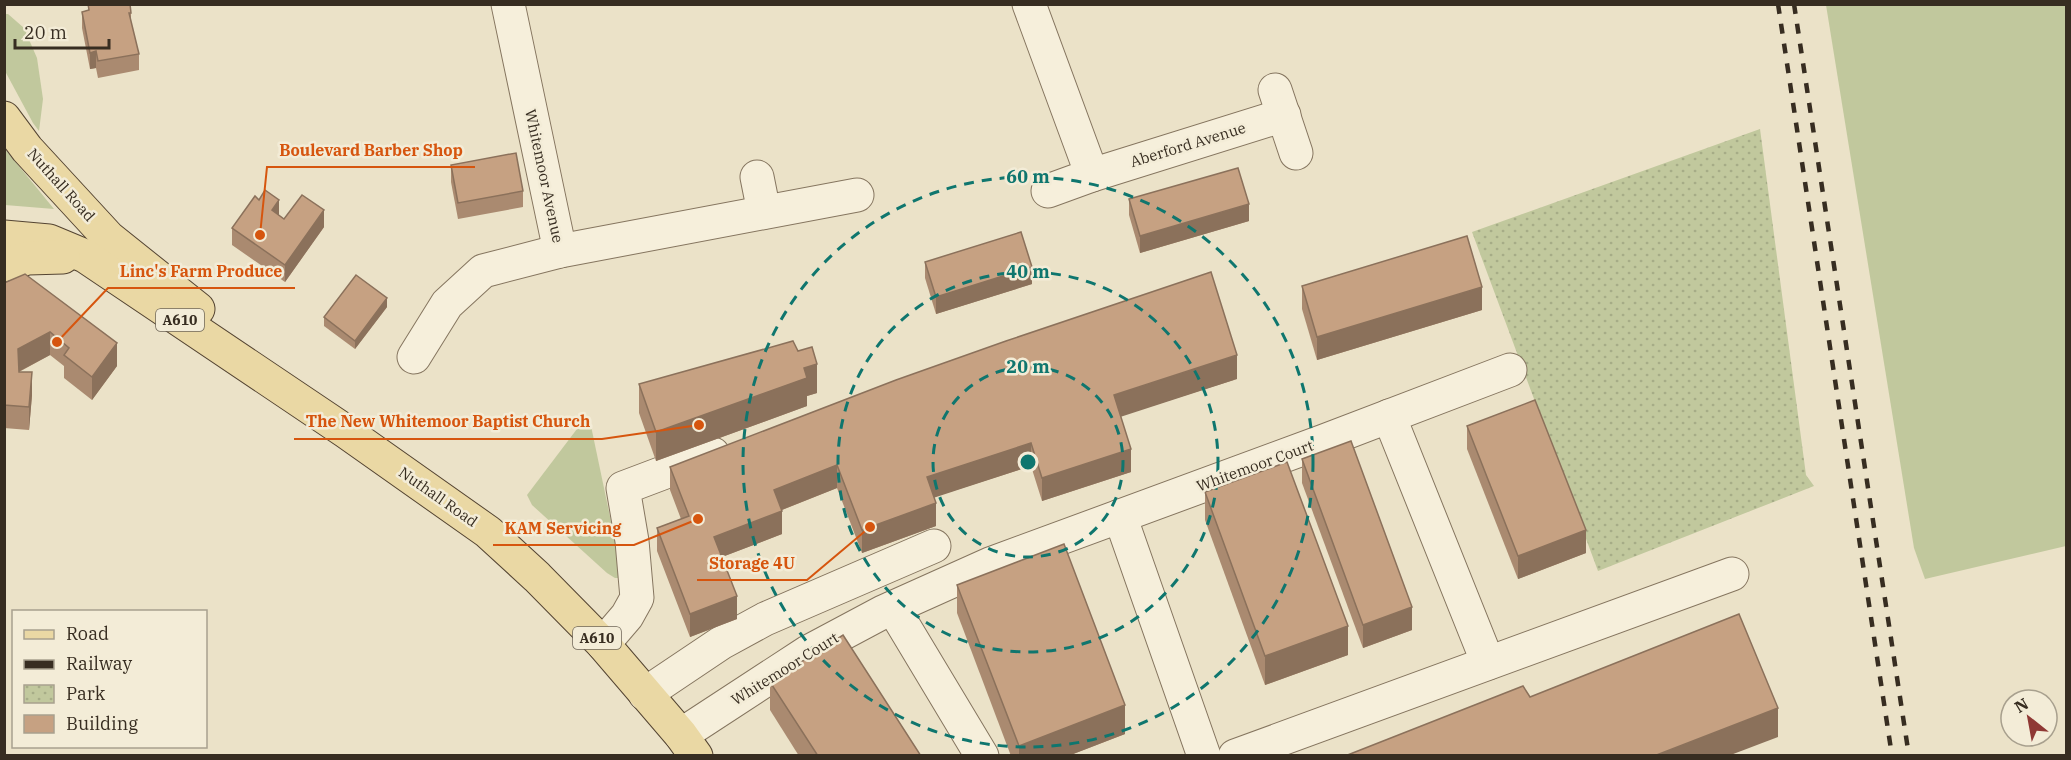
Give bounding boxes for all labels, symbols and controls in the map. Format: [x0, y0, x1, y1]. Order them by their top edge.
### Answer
scale bar [15, 12, 110, 50]
text: 20 m [24, 21, 67, 44]
street label: Whitemoor Avenue [521, 107, 568, 244]
street label: Aberford Avenue [1128, 118, 1248, 171]
callout: Boulevard Barber Shop [267, 133, 475, 167]
text: Boulevard Barber Shop [279, 140, 463, 160]
street label: Nuthall Road [24, 144, 99, 225]
text: 60 m [1006, 165, 1050, 188]
callout: Linc's Farm Produce [108, 254, 295, 288]
text: 40 m [1006, 260, 1050, 283]
text: Linc's Farm Produce [120, 261, 282, 281]
road number: A610 [156, 309, 204, 331]
text: 20 m [1006, 355, 1050, 378]
callout: The New Whitemoor Baptist Church [294, 405, 602, 439]
text: The New Whitemoor Baptist Church [306, 411, 590, 431]
street label: Whitemoor Court [1194, 436, 1316, 495]
centre of rings [1018, 452, 1038, 472]
street label: Nuthall Road [395, 462, 481, 531]
callout: KAM Servicing [493, 511, 634, 545]
text: KAM Servicing [504, 518, 622, 538]
callout: Storage 4U [697, 546, 807, 580]
text: Storage 4U [709, 553, 795, 573]
legend [12, 610, 207, 748]
text: Road [66, 622, 109, 645]
road number: A610 [573, 627, 621, 649]
street label: Whitemoor Court [728, 628, 842, 709]
text: Railway [66, 652, 132, 675]
text: Park [66, 682, 106, 705]
north arrow [1999, 688, 2059, 748]
text: N [2011, 693, 2032, 717]
text: Building [66, 712, 138, 735]

